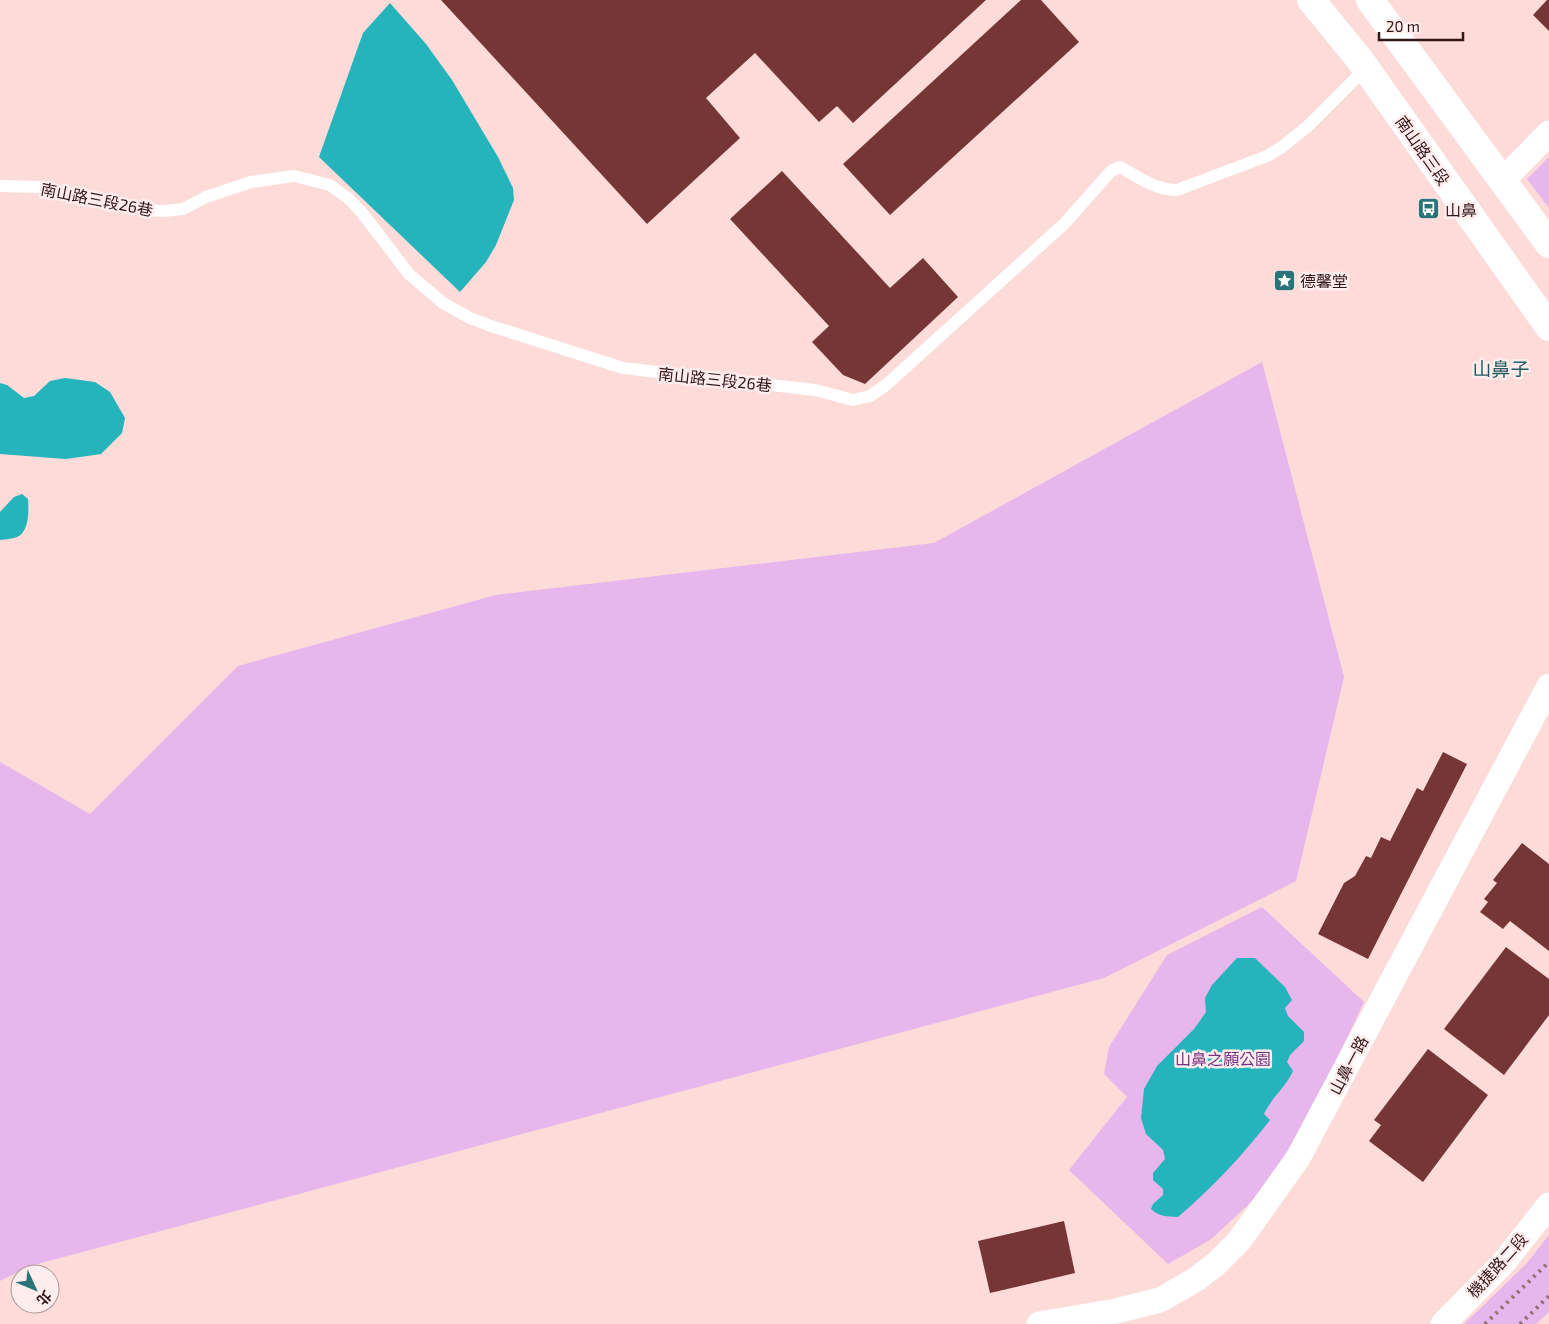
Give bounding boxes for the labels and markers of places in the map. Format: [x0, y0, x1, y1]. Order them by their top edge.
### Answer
bus stop icon: 山鼻 [1417, 197, 1441, 221]
place label: 山鼻 [1445, 200, 1477, 219]
place icon: 德馨堂 [1272, 268, 1296, 292]
place label: 德馨堂 [1300, 271, 1348, 290]

